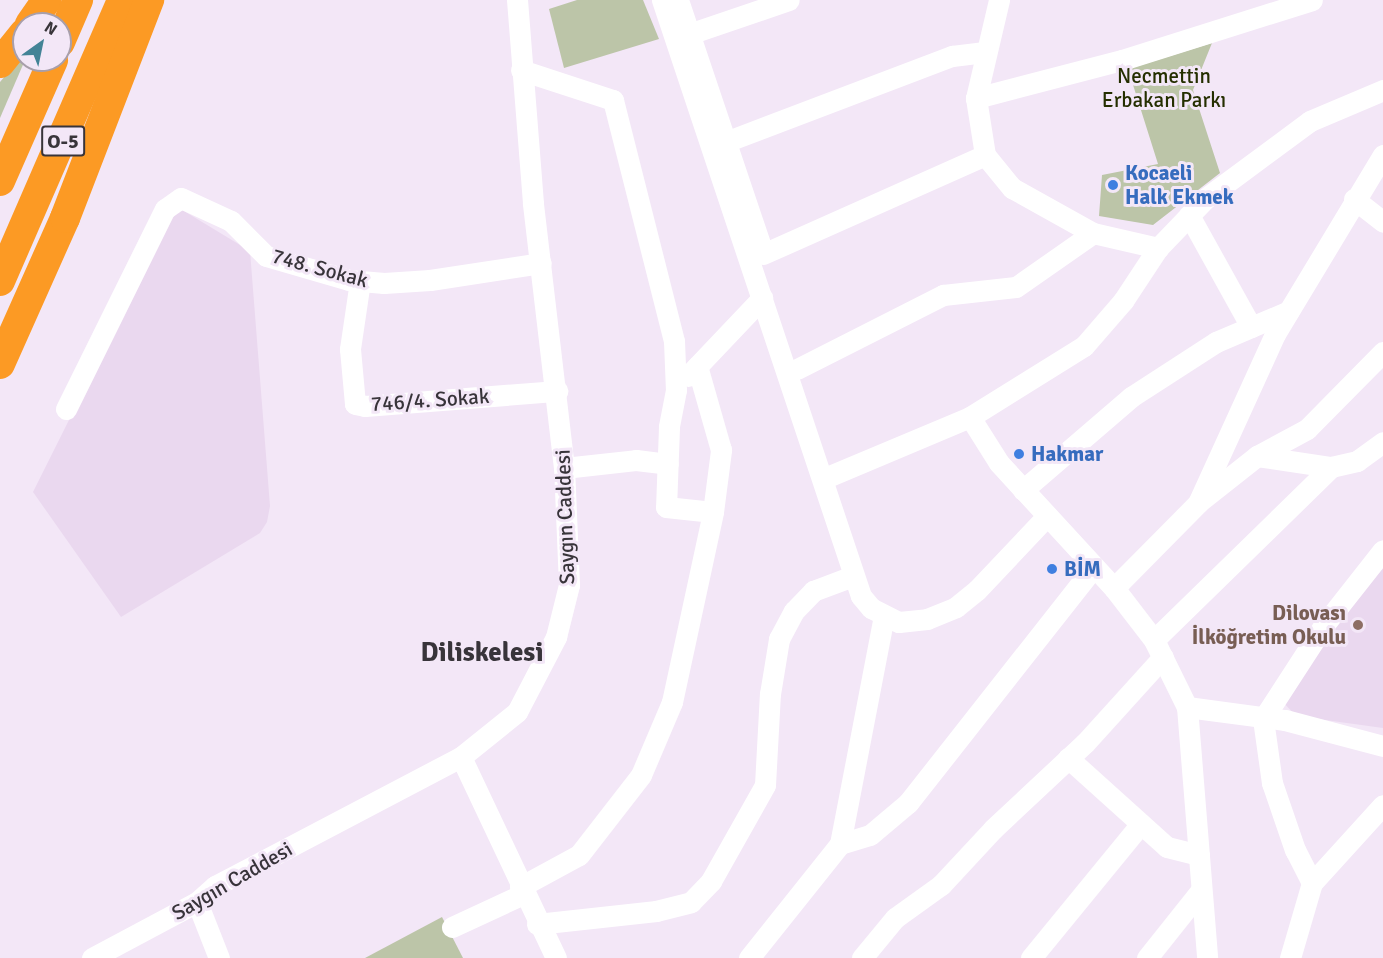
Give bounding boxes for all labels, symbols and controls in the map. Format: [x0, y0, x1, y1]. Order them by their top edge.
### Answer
north arrow [12, 12, 72, 72]
text: N [41, 17, 61, 40]
park label: Necmettin Erbakan Parkı [1102, 63, 1226, 113]
road number: O-5 [40, 124, 86, 158]
place label: Kocaeli Halk Ekmek [1125, 160, 1234, 210]
marker: Kocaeli Halk Ekmek [1106, 178, 1120, 192]
street label: 748. Sokak [269, 243, 371, 293]
street label: 746/4. Sokak [370, 383, 490, 417]
place label: Hakmar [1031, 441, 1103, 467]
marker: Hakmar [1012, 447, 1026, 461]
street label: Saygın Caddesi [550, 449, 580, 585]
place label: BİM [1064, 556, 1101, 582]
marker: BİM [1045, 562, 1059, 576]
place label: Dilovası İlköğretim Okulu [1192, 600, 1346, 650]
marker: Dilovası İlköğretim Okulu [1351, 618, 1365, 632]
district label: Diliskelesi [421, 637, 543, 669]
street label: Saygın Caddesi [167, 836, 297, 926]

